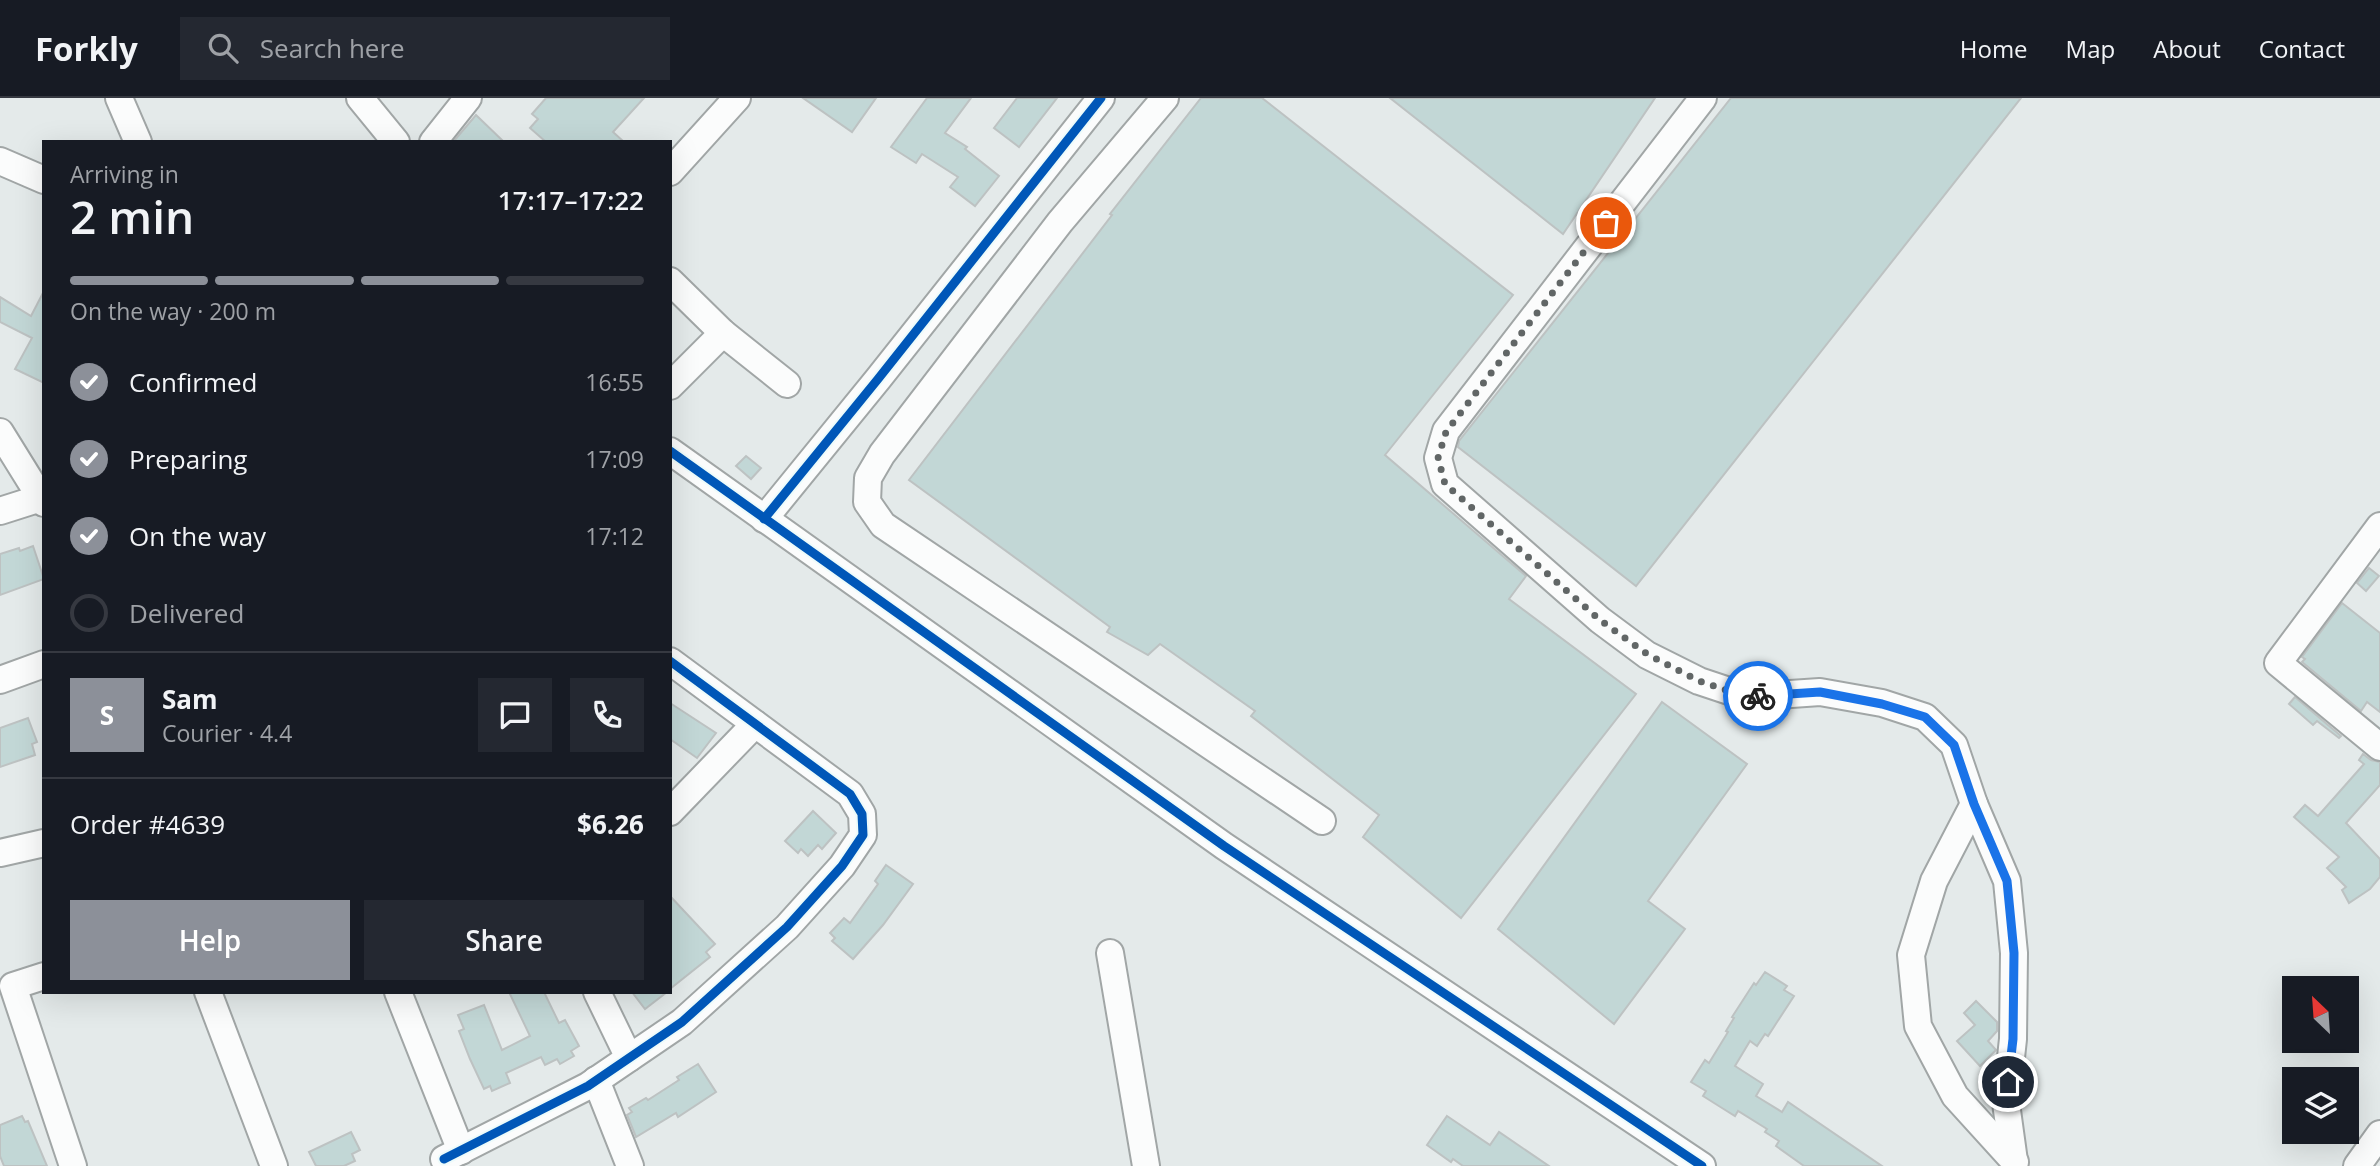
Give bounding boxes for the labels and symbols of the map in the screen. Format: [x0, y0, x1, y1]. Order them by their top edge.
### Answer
pin [1576, 193, 1636, 253]
courier [1723, 661, 1793, 731]
north arrow [2282, 976, 2359, 1054]
pin [1978, 1052, 2038, 1112]

